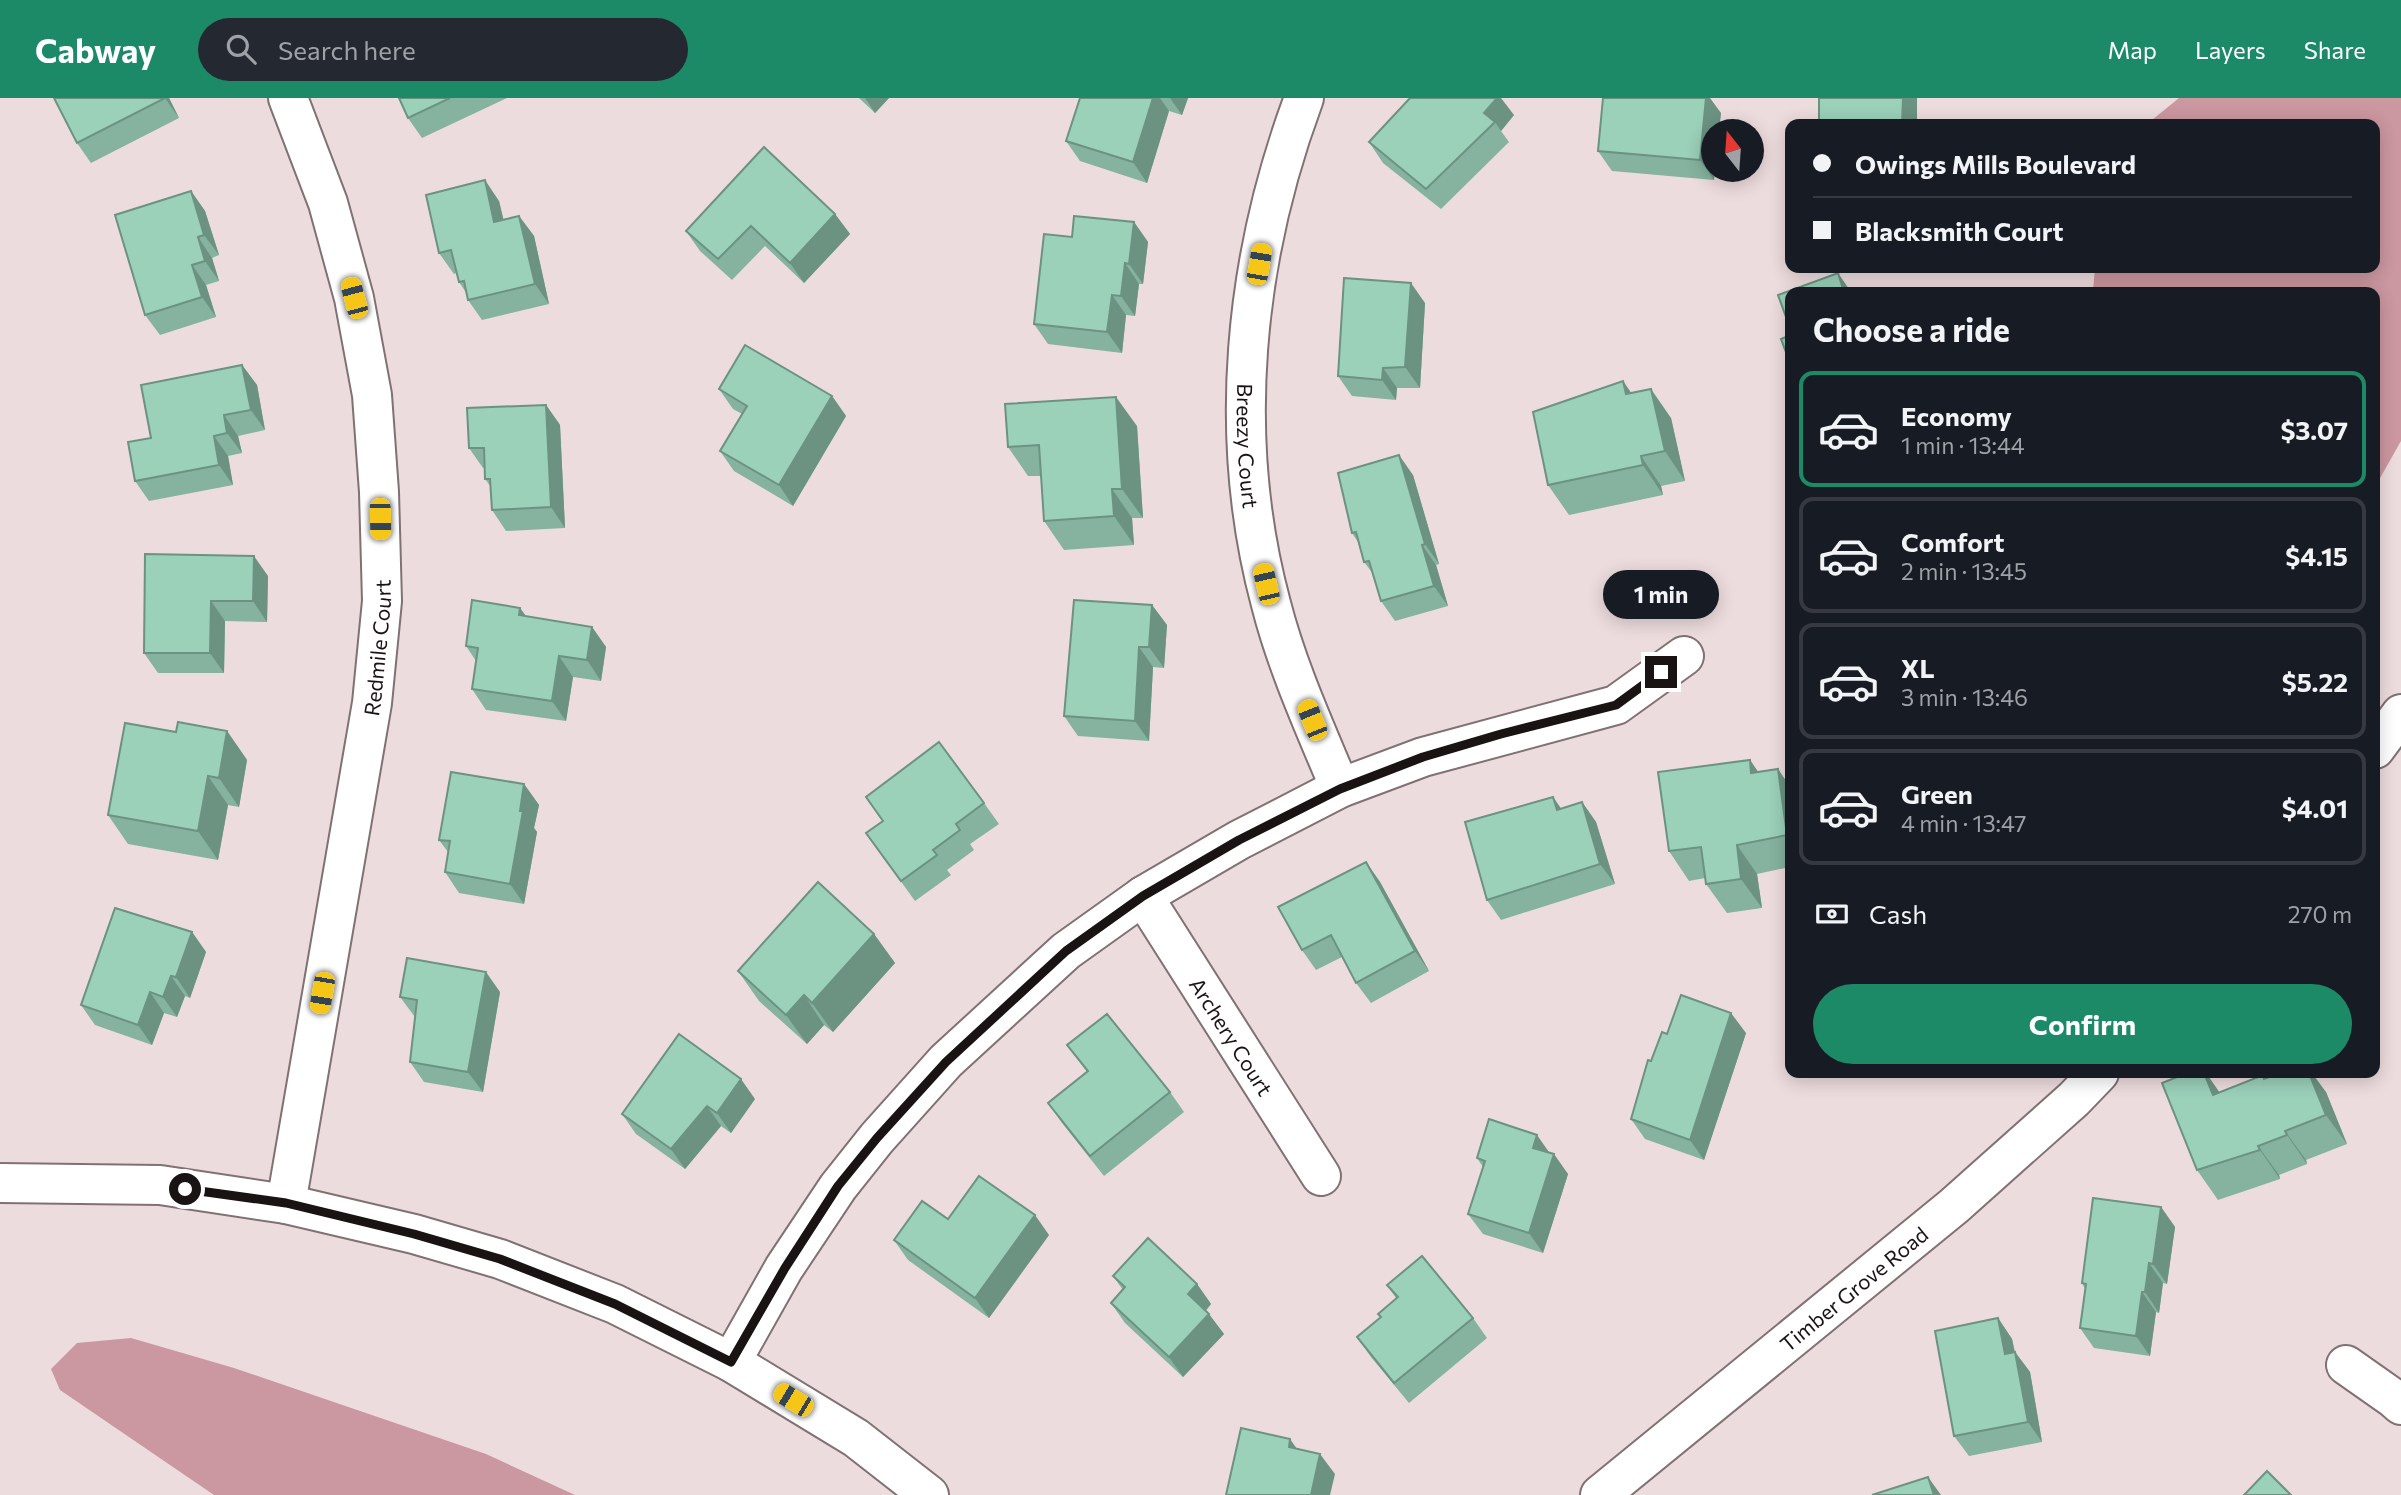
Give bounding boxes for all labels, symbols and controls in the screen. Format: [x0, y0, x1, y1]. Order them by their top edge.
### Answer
search box [198, 18, 688, 81]
text: Cabway [35, 29, 156, 70]
icon: search [222, 30, 260, 68]
text: Search here [278, 34, 416, 65]
text: Map [2108, 35, 2157, 64]
text: Layers [2195, 35, 2266, 64]
text: Share [2304, 35, 2366, 64]
north arrow [1701, 119, 1764, 182]
map controls [1701, 119, 1764, 182]
text: Owings Mills Boulevard [1855, 148, 2136, 179]
text: Blacksmith Court [1855, 215, 2063, 246]
car [1246, 241, 1273, 287]
car [339, 275, 370, 321]
text: Choose a ride [1813, 309, 2010, 349]
street label: Breezy Court [1233, 383, 1264, 510]
icon: car [1817, 398, 1880, 461]
text: Economy [1901, 400, 2012, 431]
text: $3.07 [2280, 414, 2348, 445]
text: 1 min · 13:44 [1901, 431, 2025, 459]
car [370, 498, 391, 540]
icon: car [1817, 524, 1880, 587]
text: Comfort [1901, 526, 2004, 557]
text: $4.15 [2285, 540, 2348, 571]
text: 2 min · 13:45 [1901, 557, 2027, 585]
car [1252, 561, 1281, 607]
callout: 1 min [1603, 570, 1719, 620]
street label: Redmile Court [358, 579, 395, 718]
text: 1 min [1634, 580, 1688, 608]
icon: car [1817, 650, 1880, 713]
text: XL [1901, 652, 1935, 683]
route end [1645, 656, 1677, 688]
text: $5.22 [2282, 666, 2348, 697]
text: 3 min · 13:46 [1901, 683, 2028, 711]
car [1295, 697, 1330, 743]
icon: car [1817, 776, 1880, 839]
text: Green [1901, 778, 1973, 809]
text: $4.01 [2282, 792, 2348, 823]
text: 4 min · 13:47 [1901, 809, 2026, 837]
icon: cash [1813, 895, 1851, 933]
text: Cash [1869, 898, 1927, 929]
text: 270 m [2288, 900, 2352, 928]
car [309, 970, 336, 1016]
street label: Archery Court [1185, 972, 1279, 1100]
button: Confirm [1813, 984, 2352, 1064]
route start [169, 1173, 201, 1205]
street label: Timber Grove Road [1774, 1221, 1932, 1356]
car [770, 1380, 817, 1420]

